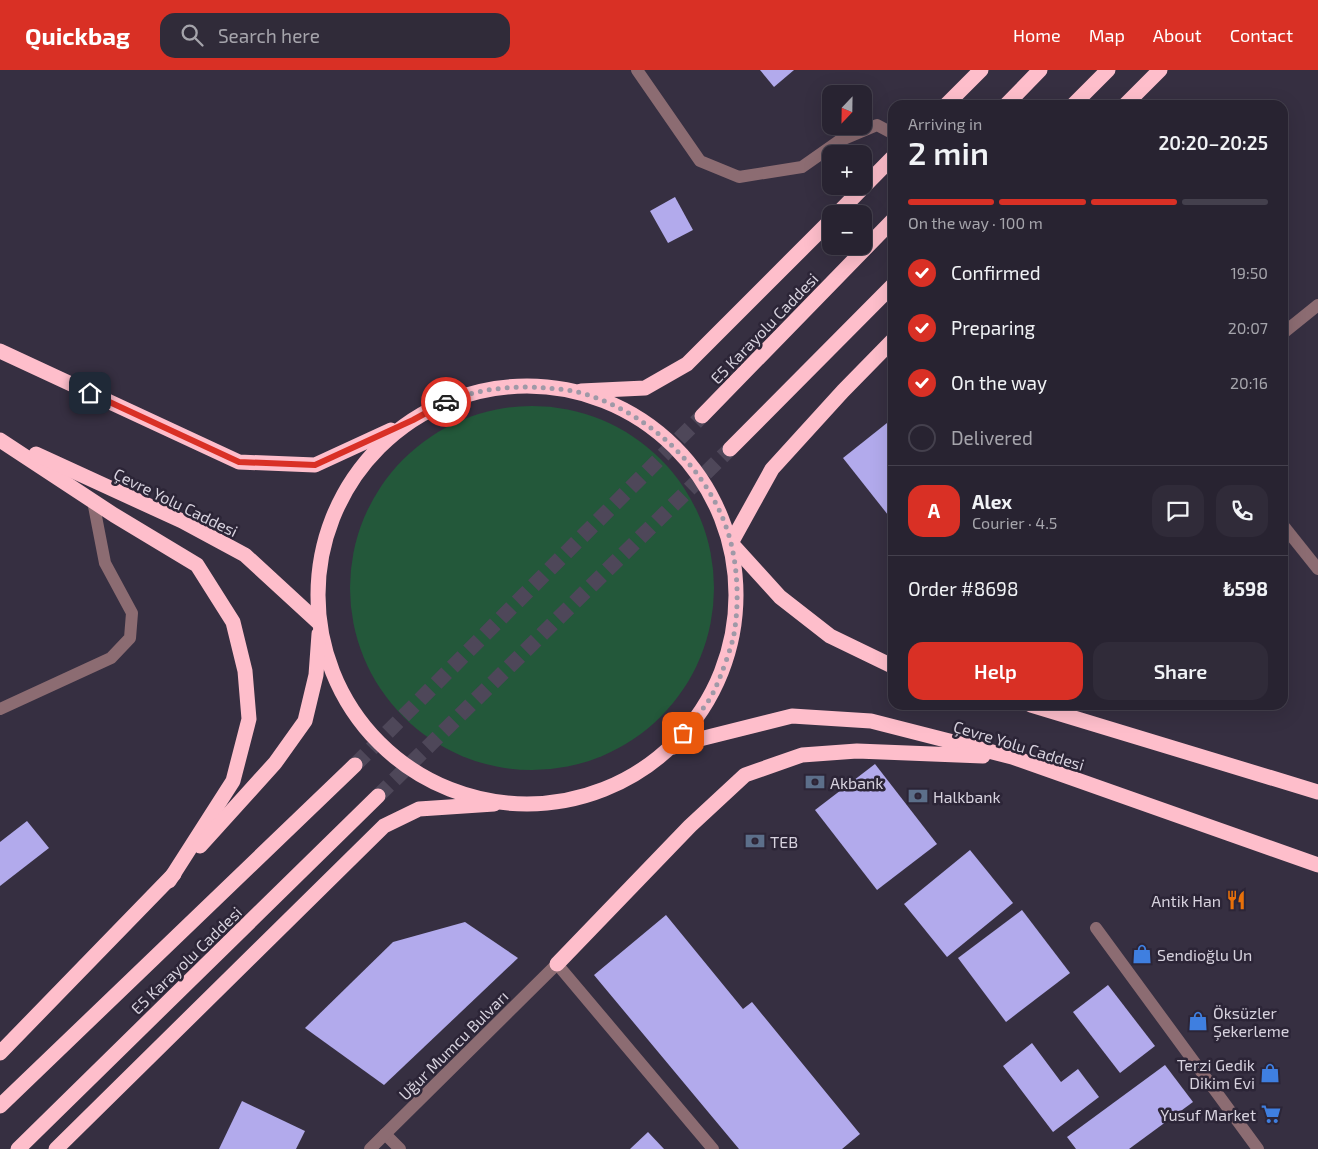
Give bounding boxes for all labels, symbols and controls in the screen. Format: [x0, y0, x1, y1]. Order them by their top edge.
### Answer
search box [160, 13, 510, 58]
text: Quickbag [25, 21, 130, 50]
icon: search [178, 21, 206, 49]
text: Search here [218, 24, 320, 47]
text: Home [1013, 24, 1061, 46]
text: Map [1089, 24, 1125, 46]
text: About [1153, 24, 1202, 46]
text: Contact [1230, 24, 1293, 46]
north arrow [822, 85, 872, 135]
map controls [822, 85, 872, 255]
text: Arriving in [908, 114, 982, 133]
text: 20:20–20:25 [1158, 131, 1268, 154]
text: 2 min [908, 133, 989, 171]
button: + [822, 145, 872, 195]
button: − [822, 205, 872, 255]
text: On the way · 100 m [908, 213, 1043, 232]
icon: check [908, 259, 936, 287]
text: Confirmed [951, 261, 1041, 284]
text: 19:50 [1230, 263, 1268, 282]
street label: E5 Karayolu Caddesi [706, 269, 822, 387]
icon: check [908, 314, 936, 342]
text: Preparing [951, 316, 1035, 339]
text: 20:07 [1228, 318, 1268, 337]
icon: check [908, 369, 936, 397]
text: On the way [951, 371, 1047, 394]
pin [69, 372, 111, 414]
text: 20:16 [1230, 373, 1268, 392]
courier [421, 377, 471, 427]
icon: home [76, 379, 104, 407]
icon: car [432, 388, 460, 416]
text: Delivered [951, 426, 1033, 449]
street label: Çevre Yolu Caddesi [110, 464, 241, 541]
button: chat [1152, 485, 1204, 537]
button: phone [1216, 485, 1268, 537]
text: Alex [972, 490, 1012, 513]
text: A [928, 499, 940, 522]
text: Courier · 4.5 [972, 513, 1057, 532]
text: Order #8698 [908, 577, 1019, 600]
text: ₺598 [1223, 577, 1268, 600]
button: Help [908, 642, 1083, 700]
button: Share [1093, 642, 1268, 700]
pin [662, 712, 704, 754]
street label: Çevre Yolu Caddesi [951, 716, 1087, 775]
icon: bag [669, 719, 697, 747]
bank icon: Akbank [804, 771, 826, 793]
place label: Akbank [830, 773, 883, 792]
bank icon: Halkbank [907, 785, 929, 807]
place label: Halkbank [933, 787, 1001, 806]
bank icon: TEB [744, 830, 766, 852]
place label: TEB [770, 832, 798, 851]
restaurant icon: Antik Han [1225, 889, 1247, 911]
place label: Antik Han [1151, 891, 1221, 910]
street label: E5 Karayolu Caddesi [127, 902, 245, 1018]
shop icon: Sendioğlu Un [1131, 943, 1153, 965]
place label: Sendioğlu Un [1157, 945, 1252, 964]
street label: Uğur Mumcu Bulvarı [394, 986, 512, 1104]
place label: Öksüzler Şekerleme [1213, 1003, 1289, 1041]
shop icon: Öksüzler Şekerleme [1187, 1010, 1209, 1032]
place label: Terzi Gedik Dikim Evi [1177, 1055, 1255, 1092]
shop icon: Terzi Gedik Dikim Evi [1259, 1062, 1281, 1084]
supermarket icon: Yusuf Market [1260, 1103, 1282, 1125]
place label: Yusuf Market [1160, 1105, 1256, 1124]

